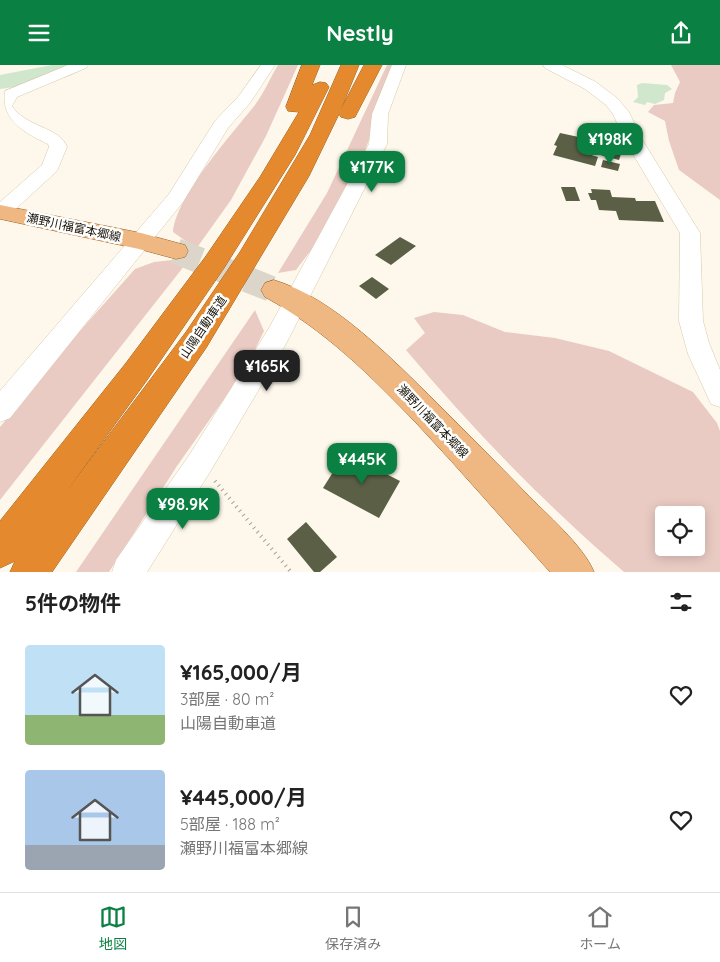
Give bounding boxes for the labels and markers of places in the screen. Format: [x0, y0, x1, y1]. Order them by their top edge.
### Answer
pin: ¥198K [575, 123, 645, 165]
pin: ¥177K [337, 151, 407, 193]
pin: ¥165K [232, 349, 302, 392]
pin: ¥445K [327, 443, 397, 485]
pin: ¥98.9K [142, 487, 224, 530]

